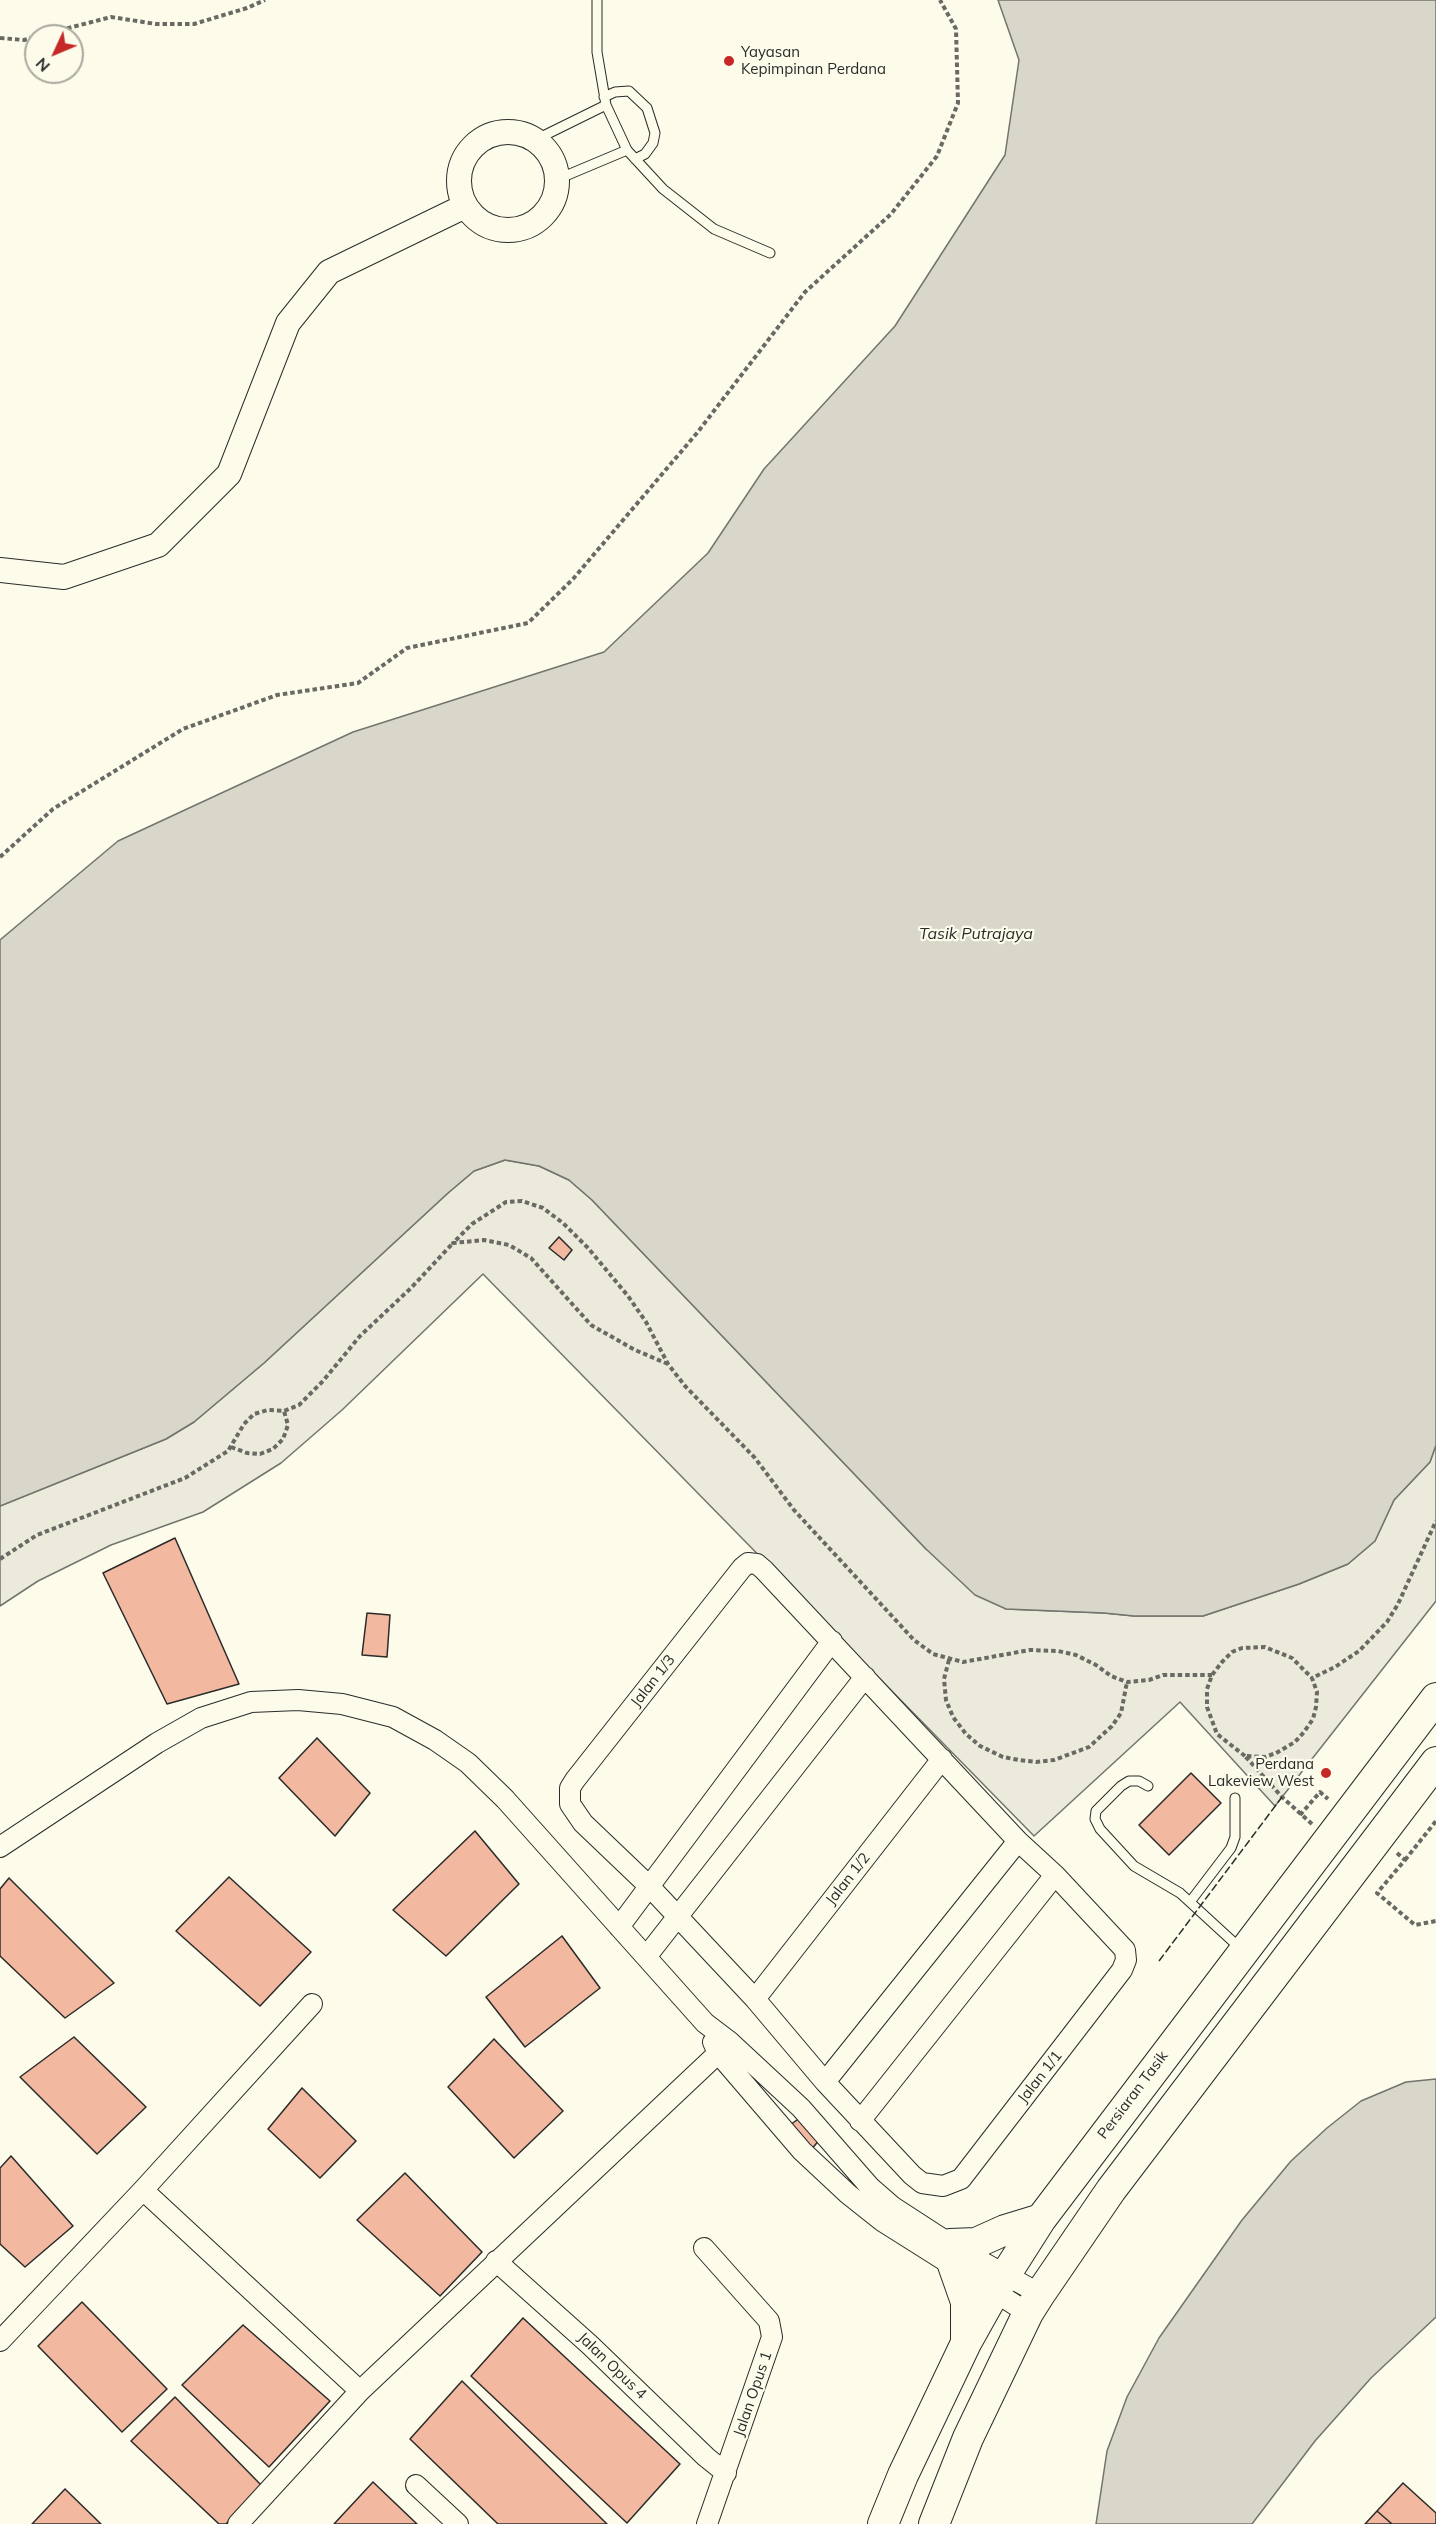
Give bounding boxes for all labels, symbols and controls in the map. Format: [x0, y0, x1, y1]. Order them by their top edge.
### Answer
north arrow [24, 24, 84, 84]
place label: Yayasan Kepimpinan Perdana [741, 43, 886, 78]
text: N [31, 54, 54, 76]
marker: Yayasan Kepimpinan Perdana [722, 54, 736, 68]
water label: Tasik Putrajaya [919, 924, 1033, 944]
street label: Jalan 1/3 [627, 1651, 679, 1711]
place label: Perdana Lakeview West [1208, 1755, 1314, 1790]
marker: Perdana Lakeview West [1319, 1766, 1333, 1780]
street label: Jalan 1/2 [822, 1849, 874, 1909]
street label: Jalan 1/1 [1014, 2047, 1066, 2107]
street label: Persiaran Tasik [1094, 2047, 1172, 2143]
street label: Jalan Opus 4 [574, 2329, 650, 2403]
street label: Jalan Opus 1 [730, 2349, 776, 2439]

